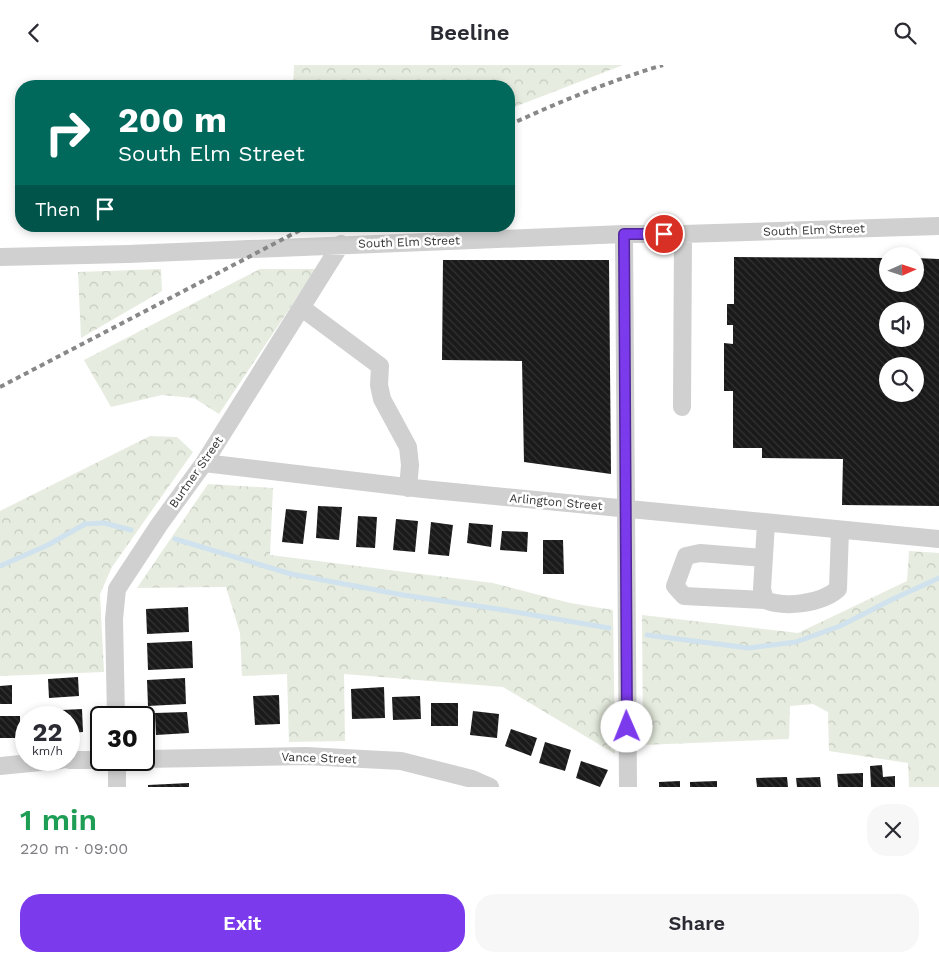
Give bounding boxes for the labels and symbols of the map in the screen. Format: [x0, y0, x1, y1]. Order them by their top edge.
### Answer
pin [643, 213, 685, 255]
street label: South Elm Street [763, 221, 865, 239]
street label: South Elm Street [358, 233, 460, 251]
north arrow [879, 247, 924, 293]
street label: Burtner Street [166, 434, 226, 510]
street label: Arlington Street [509, 491, 603, 513]
position arrow [600, 700, 652, 752]
speed limit sign: 30 [90, 706, 155, 771]
street label: Vance Street [281, 750, 357, 766]

